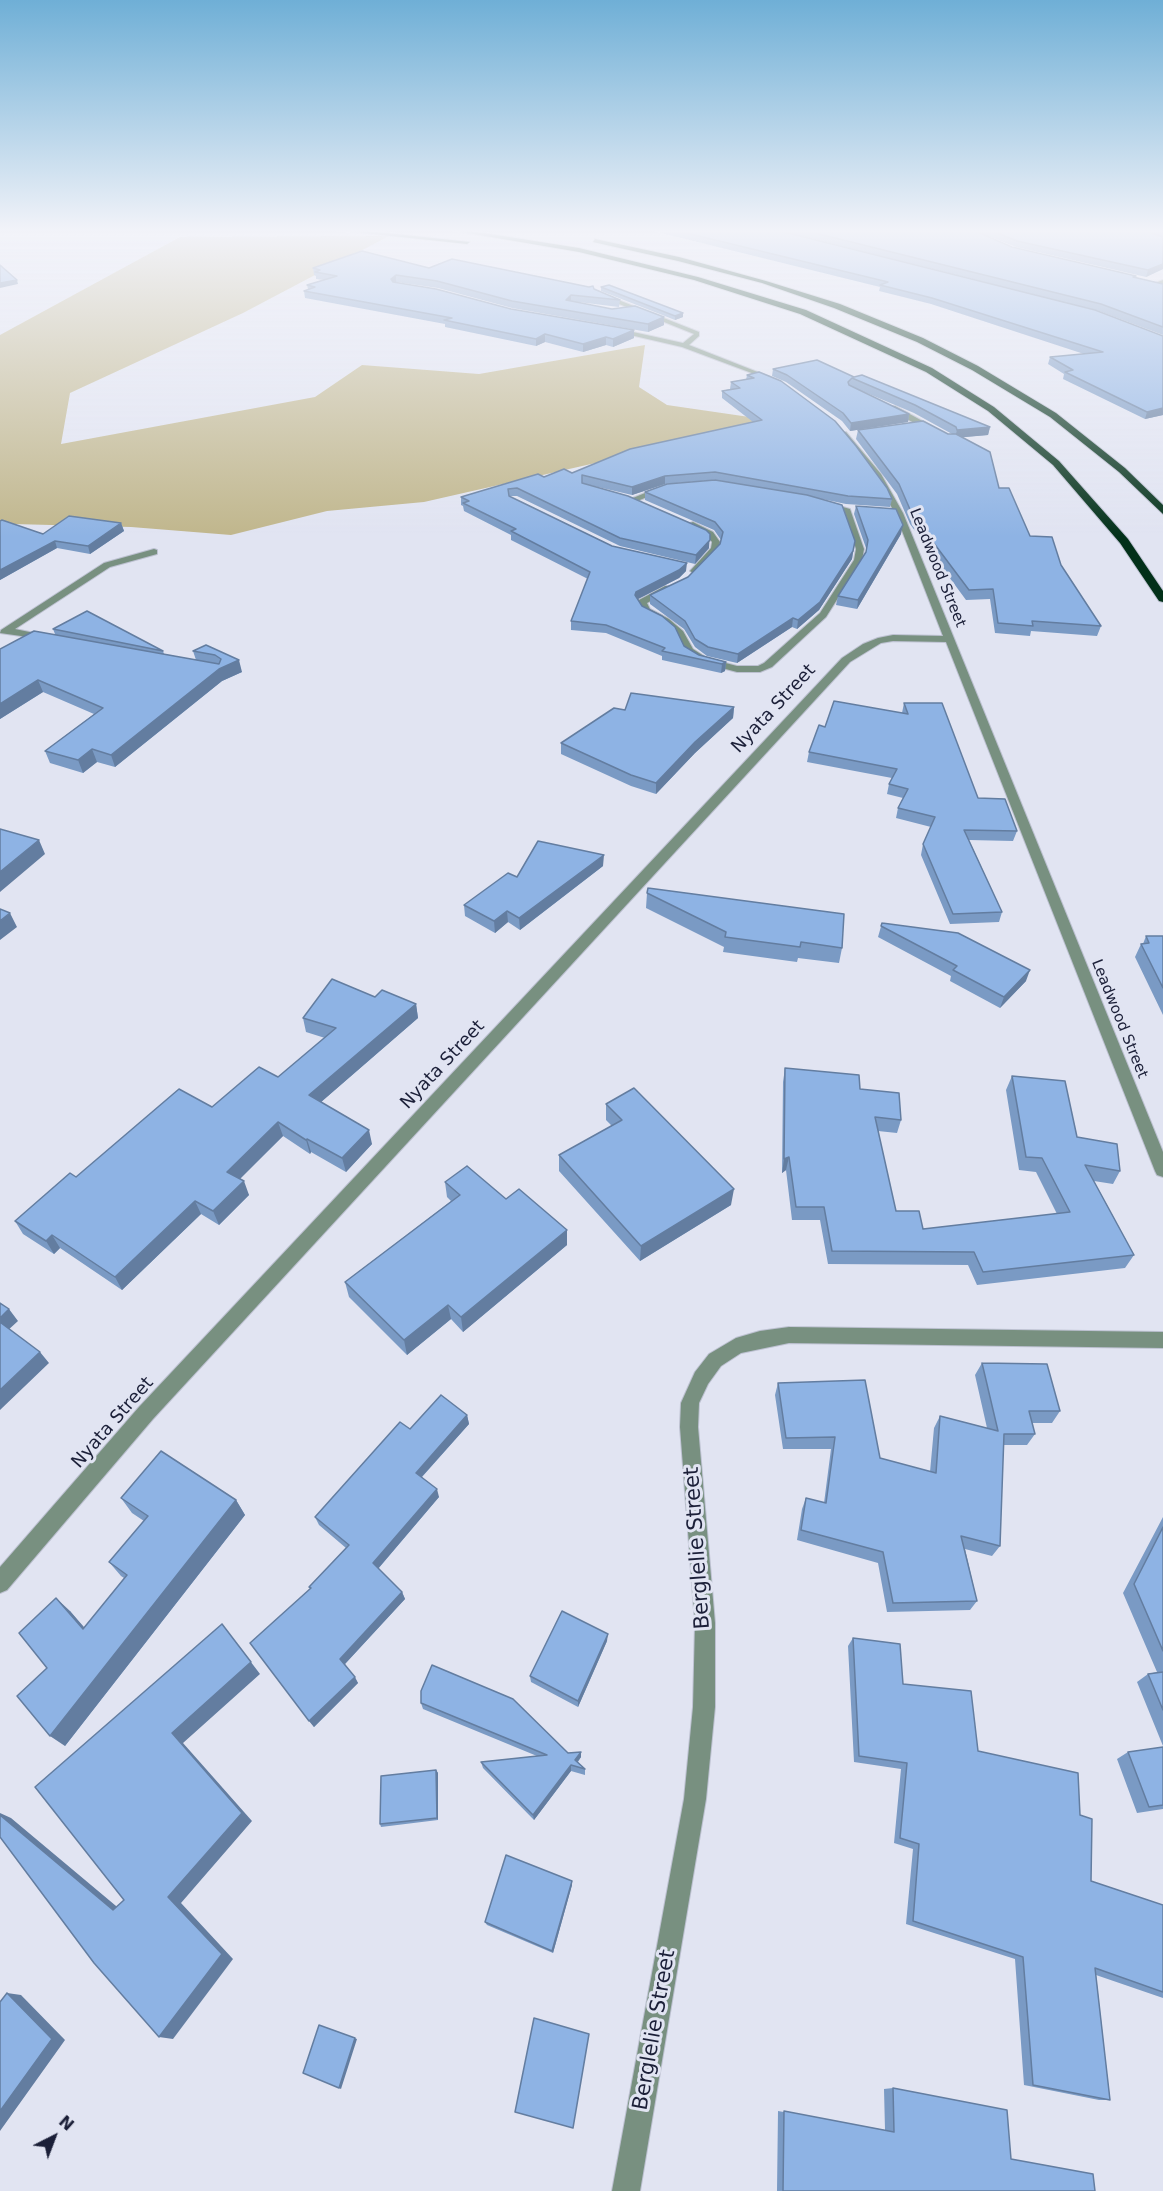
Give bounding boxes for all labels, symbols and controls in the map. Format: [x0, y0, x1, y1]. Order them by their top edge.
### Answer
street label: Leadwood Street [905, 506, 969, 630]
street label: Nyata Street [727, 660, 821, 758]
street label: Leadwood Street [1087, 957, 1151, 1081]
street label: Nyata Street [396, 1016, 490, 1114]
street label: Nyata Street [68, 1373, 158, 1473]
street label: Berglelie Street [680, 1466, 716, 1630]
street label: Berglelie Street [628, 1948, 682, 2112]
north arrow [24, 2107, 84, 2167]
text: N [55, 2112, 78, 2135]

